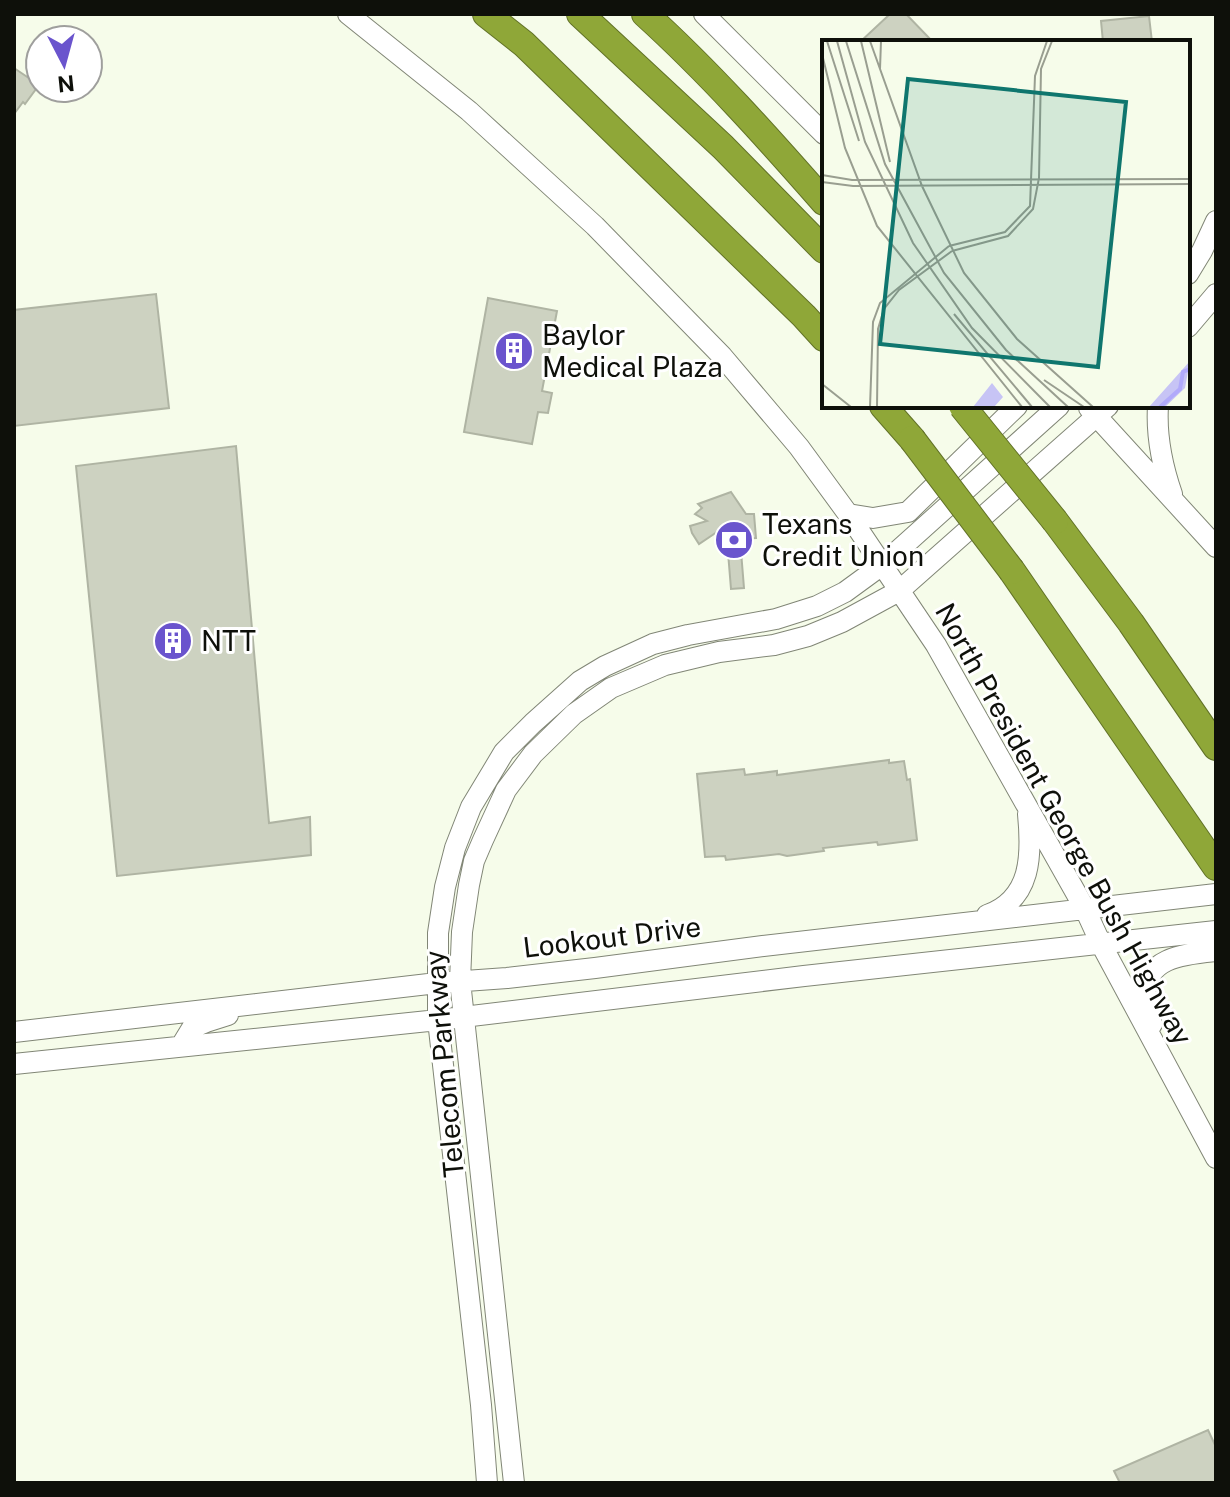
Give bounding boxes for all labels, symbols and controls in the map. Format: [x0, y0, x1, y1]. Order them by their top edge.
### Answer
north arrow [24, 24, 104, 104]
inset map [822, 40, 1190, 408]
text: N [56, 70, 76, 98]
place label: Baylor Medical Plaza [542, 318, 723, 383]
building icon: Baylor Medical Plaza [493, 330, 535, 372]
place label: Texans Credit Union [762, 507, 924, 572]
bank icon: Texans Credit Union [713, 519, 755, 561]
street label: North President George Bush Highway [929, 597, 1200, 1050]
building icon: NTT [152, 620, 194, 662]
place label: NTT [201, 624, 256, 657]
street label: Lookout Drive [521, 909, 703, 964]
street label: Telecom Parkway [417, 949, 470, 1179]

